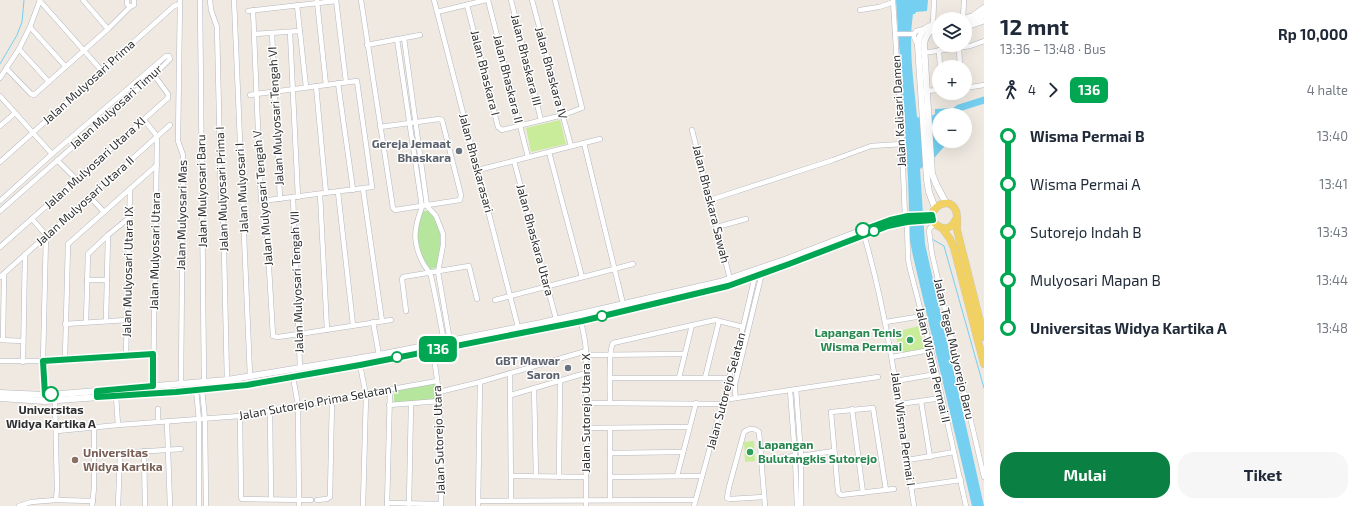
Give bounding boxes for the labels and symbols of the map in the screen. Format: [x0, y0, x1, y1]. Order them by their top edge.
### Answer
street label: Jalan Bhaskara III [508, 13, 544, 107]
street label: Jalan Bhaskara IV [533, 25, 571, 121]
street label: Jalan Bhaskara I [469, 29, 503, 117]
street label: Jalan Bhaskara II [490, 33, 526, 125]
street label: Jalan Mulyosari Prima [39, 36, 137, 126]
street label: Jalan Mulyosari Tengah VI [264, 46, 286, 186]
street label: Jalan Kalisari Damen [888, 55, 908, 168]
street label: Jalan Mulyosari Timur [66, 61, 164, 151]
street label: Jalan Bhaskarasari [457, 112, 497, 214]
street label: Jalan Mulyosari Utara XI [41, 113, 148, 211]
street label: Jalan Mulyosari Prima I [212, 126, 230, 252]
street label: Jalan Mulyosari Tengah V [249, 129, 275, 266]
street label: Jalan Mulyosari Baru [193, 134, 209, 248]
place label: Gereja Jemaat Bhaskara [372, 136, 451, 164]
street label: Jalan Mulyosari I [232, 142, 250, 234]
street label: Jalan Bhaskara Sawah [691, 143, 733, 264]
marker: Gereja Jemaat Bhaskara [454, 146, 464, 156]
street label: Jalan Mulyosari Utara II [32, 153, 136, 248]
street label: Jalan Mulyosari Mas [173, 160, 189, 270]
street label: Jalan Bhaskara Utara [514, 182, 558, 297]
street label: Jalan Mulyosari Utara [146, 192, 162, 310]
street label: Jalan Mulyosari Utara IX [119, 206, 135, 338]
street label: Jalan Mulyosari Tengah VII [287, 211, 305, 353]
unlabelled marker [855, 222, 871, 238]
unlabelled marker [868, 225, 880, 237]
street label: Jalan Tegal Mulyorejo Baru [931, 277, 978, 421]
street label: Jalan Wisma Permai II [914, 306, 954, 424]
unlabelled marker [596, 310, 608, 322]
place label: Lapangan Tenis Wisma Permai [814, 325, 902, 353]
street label: Jalan Sutorejo Selatan [703, 331, 748, 451]
marker: Lapangan Tenis Wisma Permai [905, 335, 915, 345]
line badge: 136 [415, 336, 461, 362]
unlabelled marker [391, 351, 403, 363]
place label: GBT Mawar Saron [495, 353, 560, 381]
street label: Jalan Sutorejo Utara X [578, 353, 593, 473]
marker: GBT Mawar Saron [563, 363, 573, 373]
street label: Jalan Wisma Permai I [889, 371, 919, 487]
street label: Jalan Sutorejo Prima Selatan I [237, 380, 398, 423]
street label: Jalan Sutorejo Utara [429, 385, 448, 495]
marker: Universitas Widya Kartika A [43, 386, 59, 402]
place label: Universitas Widya Kartika A [6, 402, 96, 431]
place label: Lapangan Bulutangkis Sutorejo [758, 437, 877, 466]
place label: Universitas Widya Kartika [83, 445, 163, 474]
marker: Lapangan Bulutangkis Sutorejo [745, 447, 755, 457]
marker: Universitas Widya Kartika [70, 455, 80, 465]

